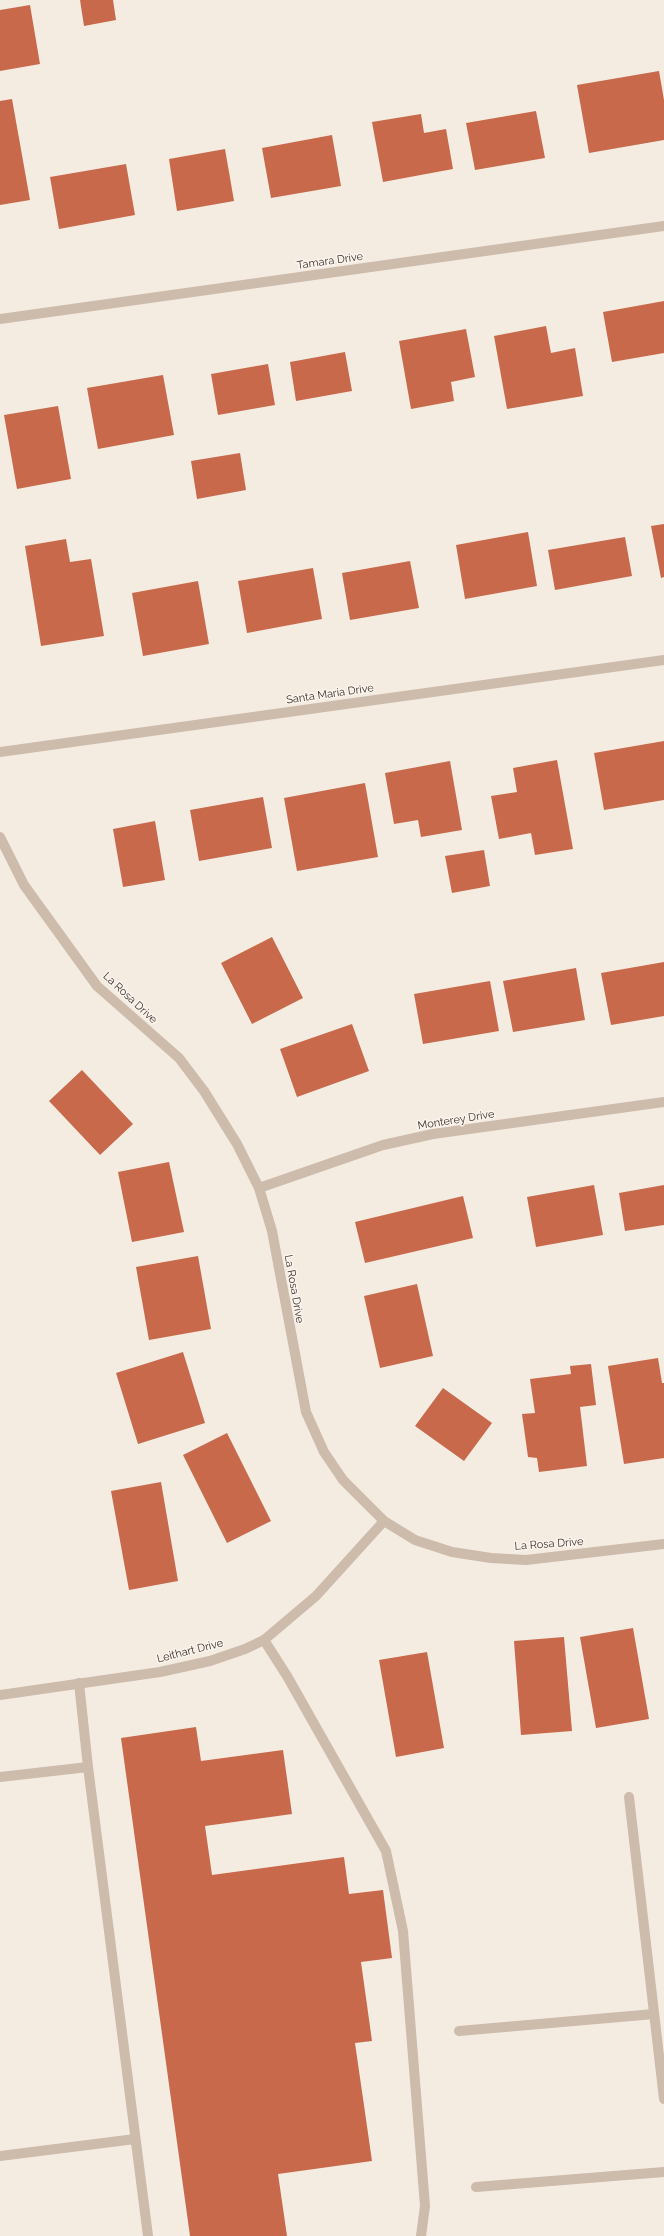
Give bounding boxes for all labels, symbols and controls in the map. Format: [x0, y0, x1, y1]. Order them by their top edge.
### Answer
street label: Tamara Drive [296, 250, 364, 272]
street label: Santa Maria Drive [285, 681, 375, 707]
street label: La Rosa Drive [100, 970, 160, 1026]
street label: Monterey Drive [417, 1107, 495, 1133]
street label: La Rosa Drive [281, 1254, 307, 1324]
street label: La Rosa Drive [514, 1535, 584, 1553]
street label: Leithart Drive [155, 1636, 225, 1666]

